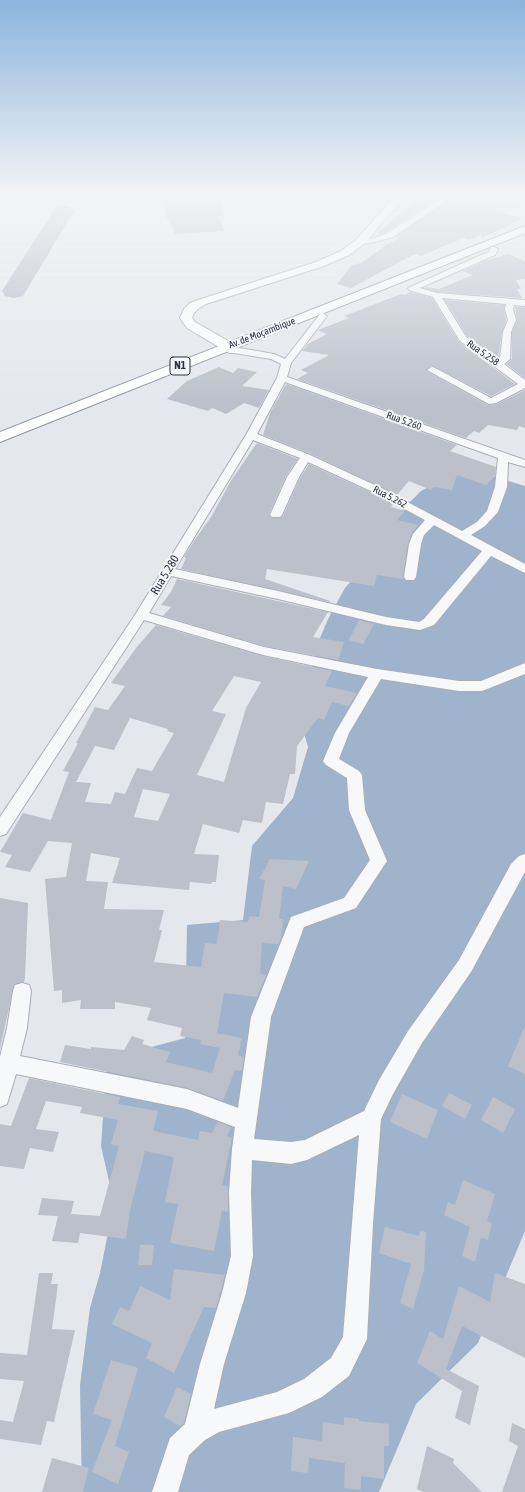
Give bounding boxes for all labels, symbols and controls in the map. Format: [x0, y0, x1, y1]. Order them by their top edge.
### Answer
street label: Av. de Moçambique [227, 315, 297, 351]
street label: Rua 5.258 [465, 338, 501, 368]
road number: N1 [170, 357, 190, 375]
street label: Rua 5.260 [385, 409, 423, 433]
street label: Rua 5.262 [371, 483, 409, 511]
street label: Rua 5.280 [148, 553, 182, 597]

